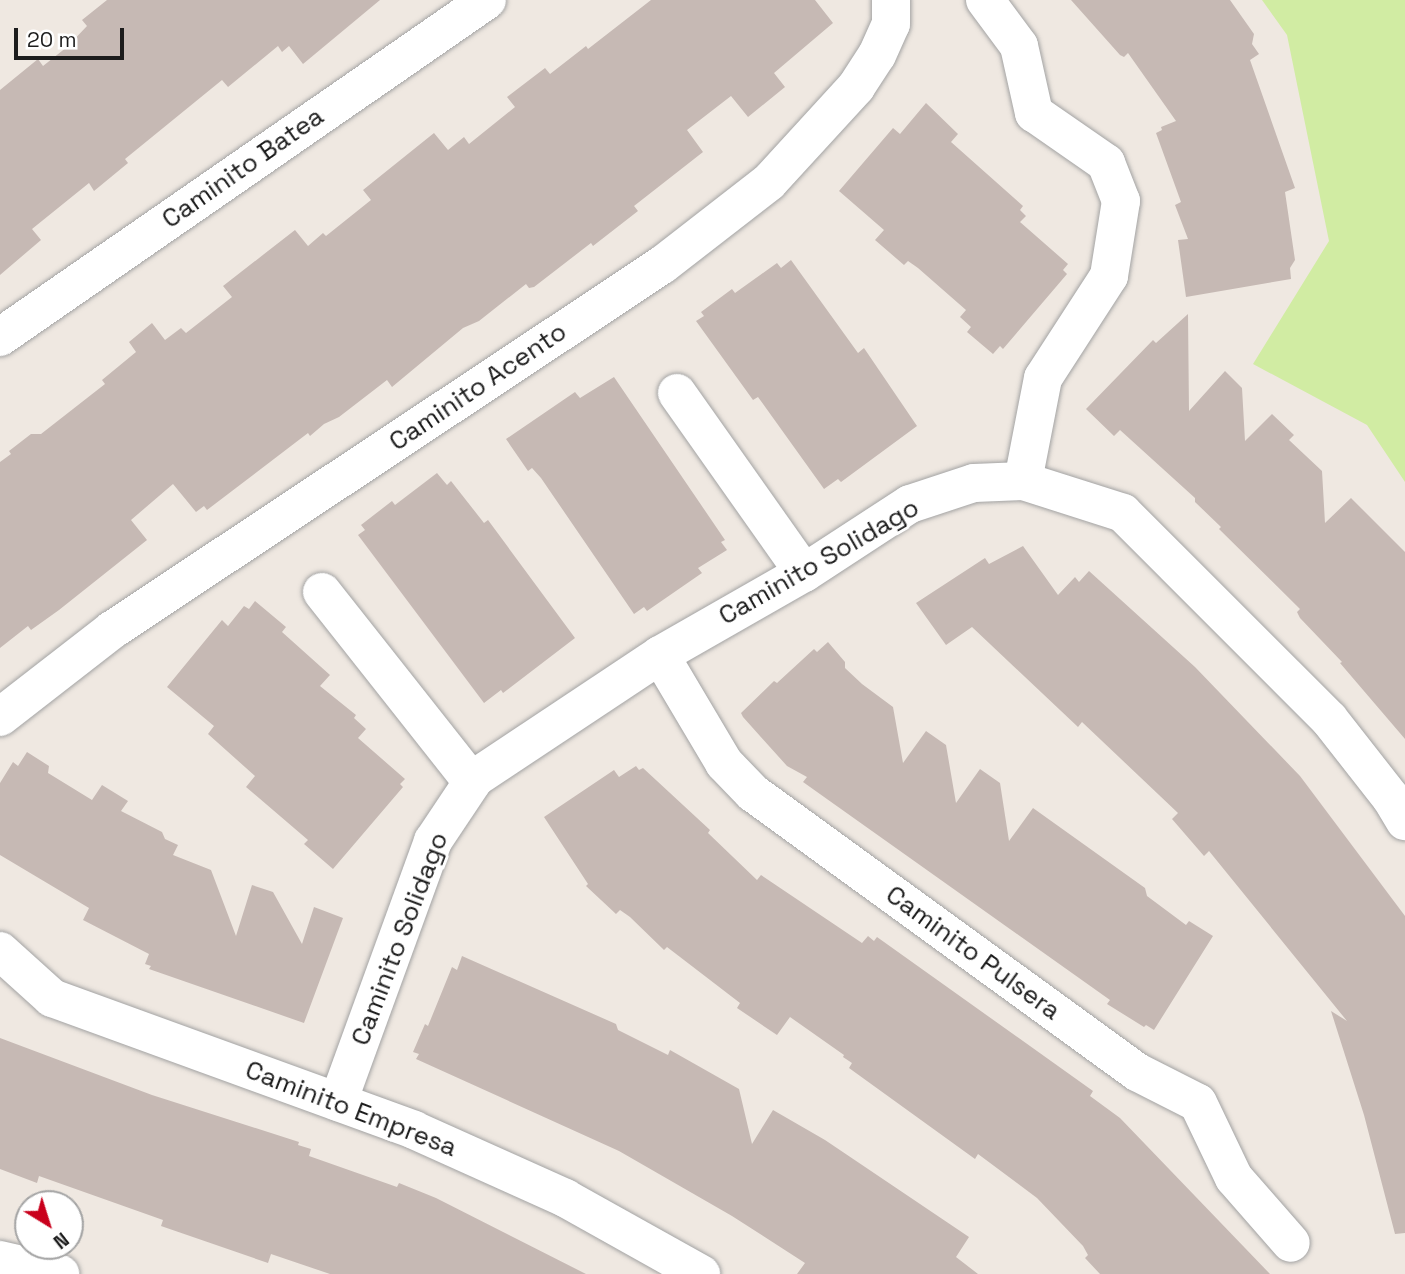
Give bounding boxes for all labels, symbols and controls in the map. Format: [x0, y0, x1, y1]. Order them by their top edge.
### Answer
scale bar [18, 14, 128, 58]
text: 20 m [27, 26, 77, 53]
street label: Caminito Batea [156, 101, 330, 235]
street label: Caminito Acento [383, 316, 573, 458]
street label: Caminito Solidago [713, 492, 925, 632]
street label: Caminito Solidago [345, 828, 455, 1050]
street label: Caminito Pulsera [880, 879, 1066, 1027]
street label: Caminito Empresa [241, 1054, 461, 1164]
north arrow [14, 1190, 84, 1260]
text: N [48, 1227, 74, 1254]

